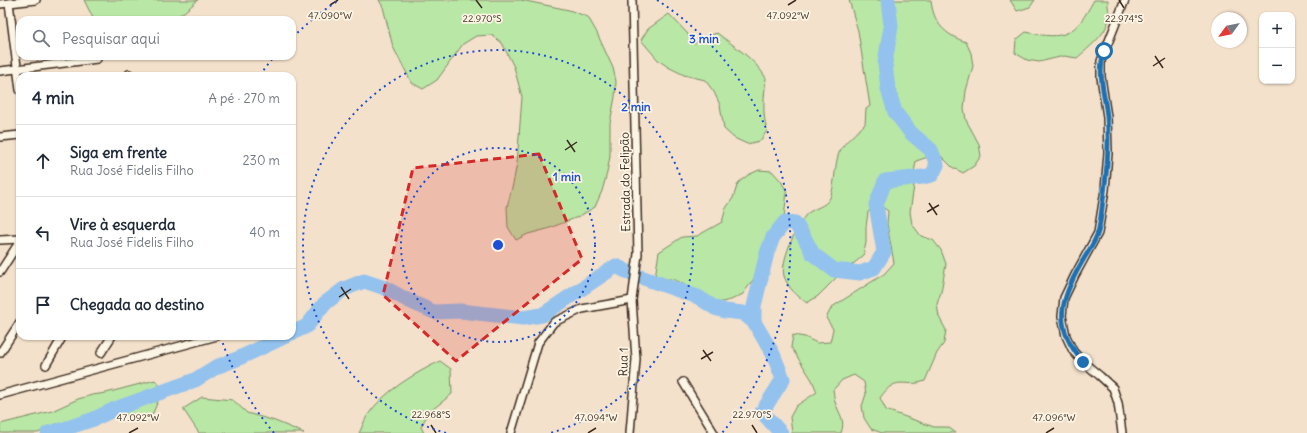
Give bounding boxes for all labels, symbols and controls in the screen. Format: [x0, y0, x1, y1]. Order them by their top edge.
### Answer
text: 47.090°W [308, 9, 352, 22]
text: 47.092°W [767, 9, 809, 22]
text: 22.970°S [462, 12, 502, 25]
text: 22.974°S [1105, 12, 1144, 25]
north arrow [1211, 12, 1247, 48]
map controls [1259, 12, 1295, 84]
button: + [1259, 12, 1295, 48]
search box [16, 16, 296, 60]
icon: search [30, 27, 52, 49]
text: Pesquisar aqui [62, 29, 160, 48]
text: 3 min [689, 31, 719, 46]
route start [1095, 42, 1113, 60]
button: − [1259, 48, 1295, 84]
text: 4 min [32, 87, 74, 109]
text: A pé · 270 m [209, 90, 280, 107]
text: 2 min [621, 99, 651, 114]
street label: Estrada do Felipão [617, 132, 633, 232]
text: Siga em frente [70, 143, 167, 162]
icon: ahead [32, 150, 54, 172]
text: 230 m [242, 152, 280, 169]
text: Rua José Fidelis Filho [70, 162, 194, 179]
text: 1 min [553, 169, 581, 184]
text: Vire à esquerda [70, 215, 176, 234]
icon: left [32, 222, 54, 244]
text: 40 m [249, 224, 280, 241]
text: Rua José Fidelis Filho [70, 234, 194, 251]
centre of rings [491, 238, 505, 252]
icon: arrive [32, 294, 54, 316]
text: Chegada ao destino [70, 295, 204, 314]
street label: Rua 1 [615, 347, 631, 377]
route end [1074, 353, 1092, 371]
text: 22.968°S [411, 408, 451, 421]
text: 22.970°S [732, 408, 772, 421]
text: 47.092°W [117, 411, 159, 424]
text: 47.094°W [574, 411, 618, 424]
text: 47.096°W [1032, 411, 1076, 424]

